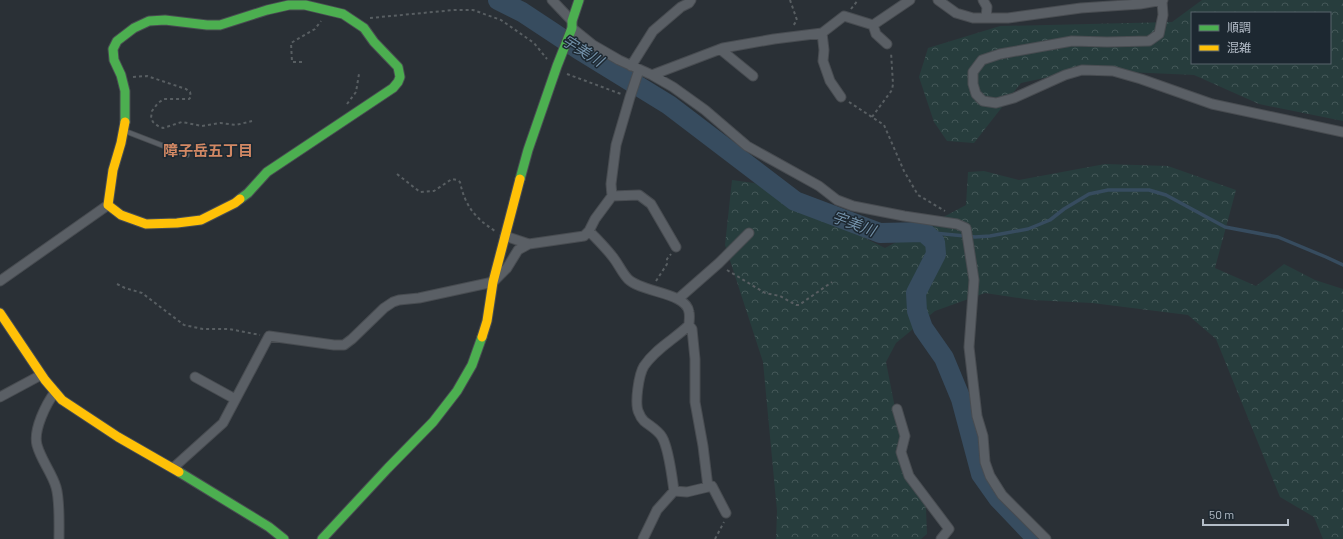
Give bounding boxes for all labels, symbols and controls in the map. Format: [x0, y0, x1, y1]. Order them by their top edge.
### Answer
legend [1191, 12, 1331, 64]
text: 順調 [1227, 20, 1251, 34]
water label: 宇美川 [559, 30, 609, 71]
text: 混雑 [1227, 40, 1251, 54]
district label: 障子岳五丁目 [163, 141, 253, 159]
water label: 宇美川 [830, 207, 880, 240]
scale bar [1203, 501, 1288, 527]
text: 50 m [1209, 507, 1234, 521]

